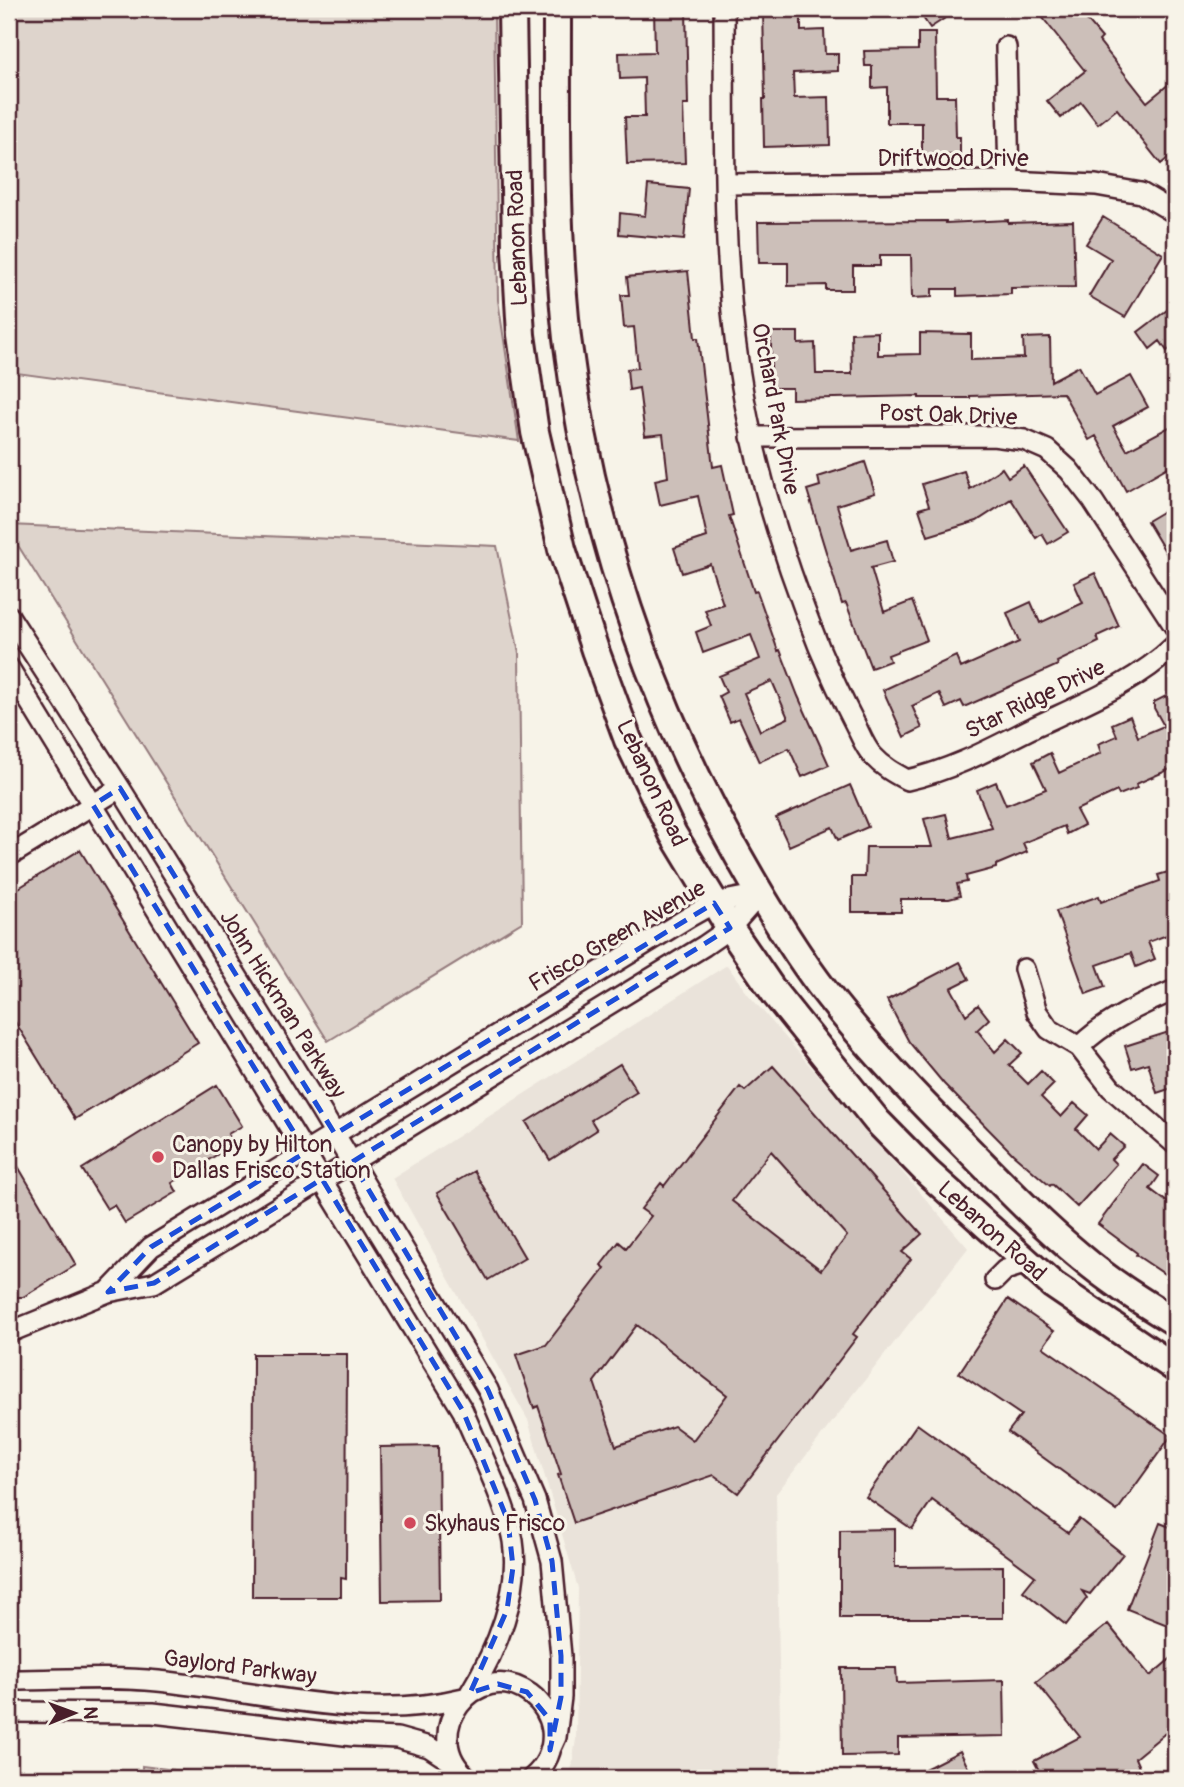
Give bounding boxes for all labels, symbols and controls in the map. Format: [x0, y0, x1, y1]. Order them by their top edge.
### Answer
street label: Driftwood Drive [878, 144, 1029, 173]
street label: Lebanon Road [500, 169, 534, 307]
street label: Orchard Park Drive [745, 321, 807, 498]
street label: Post Oak Drive [878, 398, 1018, 432]
street label: Star Ridge Drive [960, 652, 1110, 745]
street label: Lebanon Road [610, 715, 694, 851]
street label: Frisco Green Avenue [523, 873, 711, 998]
street label: John Hickman Parkway [213, 904, 353, 1104]
place label: Canopy by Hilton Dallas Frisco Station [172, 1130, 371, 1185]
marker: Canopy by Hilton Dallas Frisco Station [150, 1149, 166, 1165]
street label: Lebanon Road [931, 1174, 1053, 1288]
place label: Skyhaus Frisco [424, 1509, 565, 1538]
marker: Skyhaus Frisco [402, 1515, 418, 1531]
street label: Gaylord Parkway [162, 1643, 318, 1691]
north arrow [38, 1678, 108, 1748]
text: N [78, 1706, 102, 1719]

